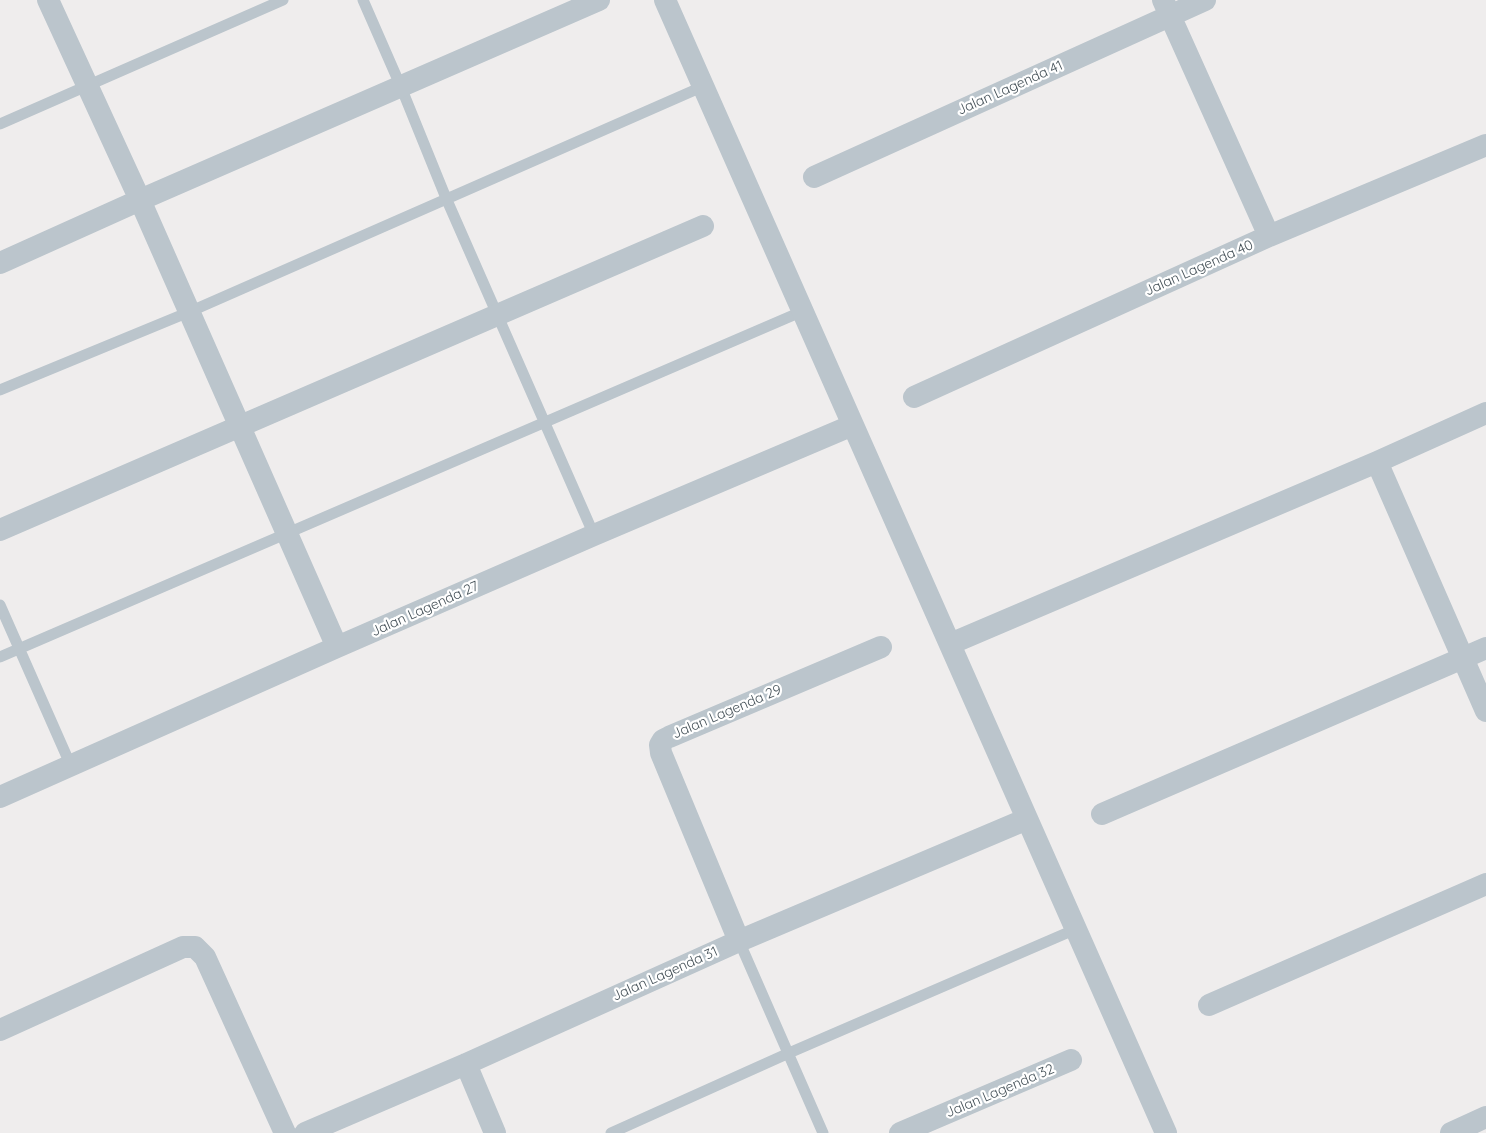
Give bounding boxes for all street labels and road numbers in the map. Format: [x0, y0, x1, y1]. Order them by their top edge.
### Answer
street label: Jalan Lagenda 41 [955, 57, 1065, 119]
street label: Jalan Lagenda 40 [1142, 237, 1256, 299]
street label: Jalan Lagenda 27 [369, 578, 481, 640]
street label: Jalan Lagenda 29 [670, 681, 784, 743]
street label: Jalan Lagenda 31 [610, 943, 720, 1005]
street label: Jalan Lagenda 32 [943, 1061, 1057, 1121]

